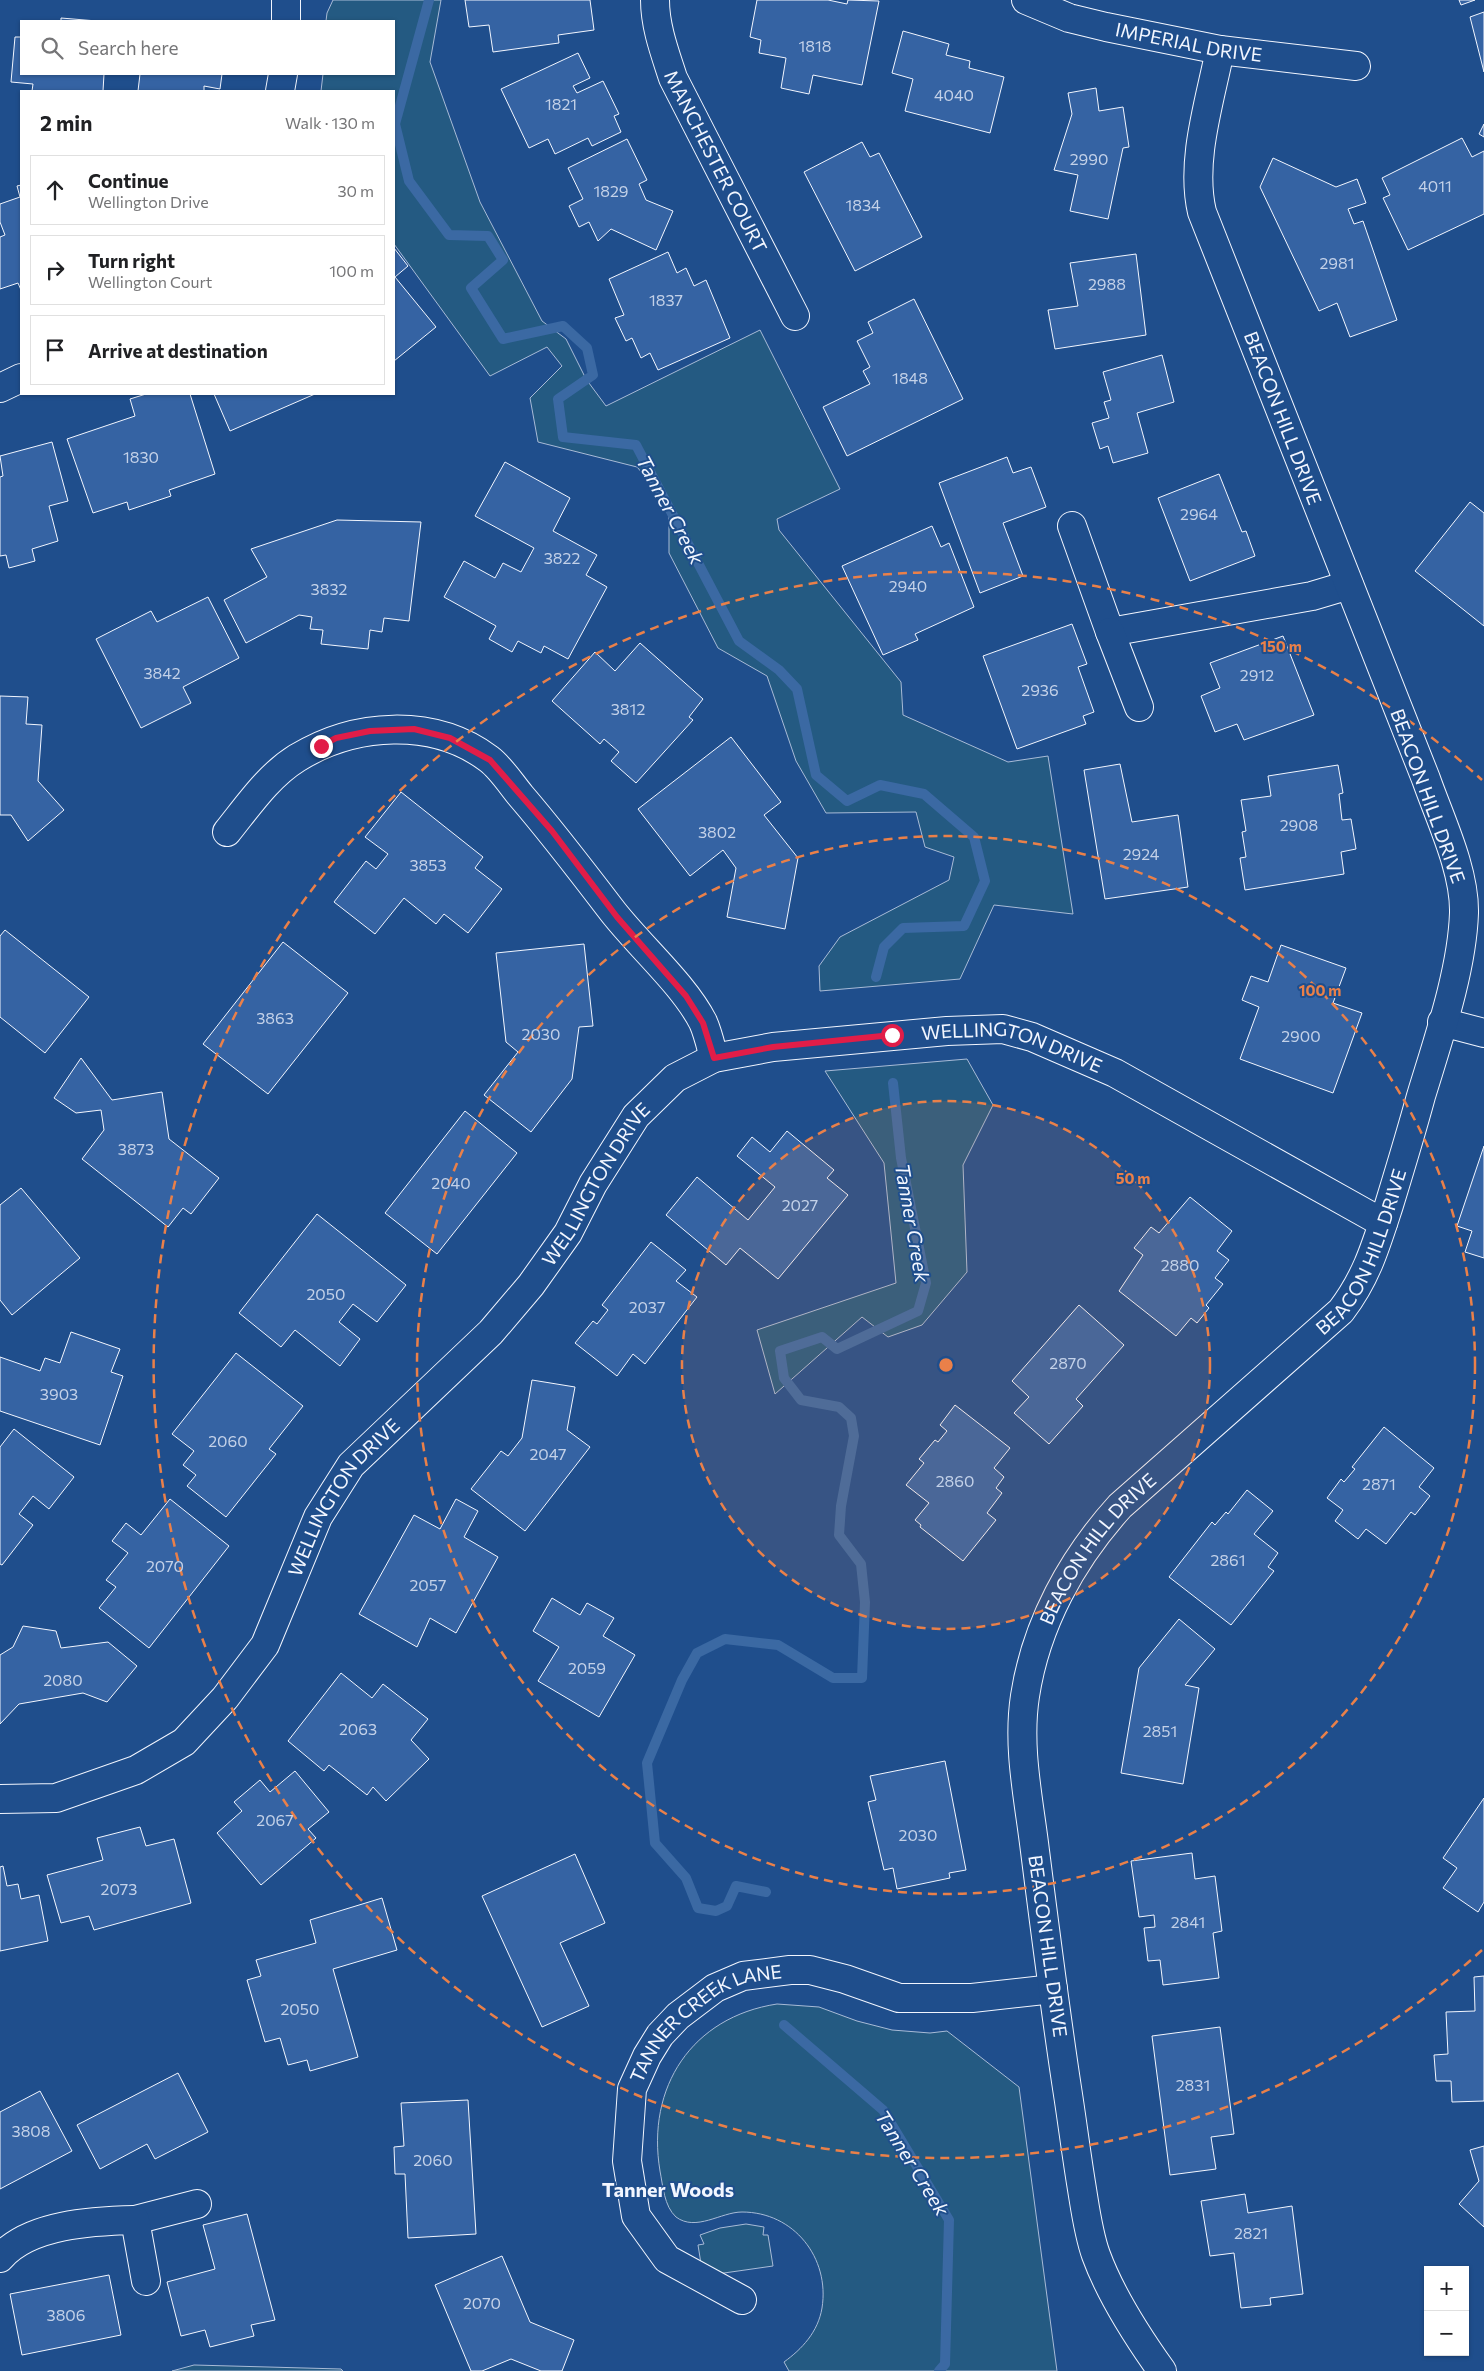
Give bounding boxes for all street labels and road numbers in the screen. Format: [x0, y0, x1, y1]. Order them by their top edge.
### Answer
street label: IMPERIAL DRIVE [1114, 17, 1264, 66]
street label: MANCHESTER COURT [660, 66, 772, 256]
street label: BEACON HILL DRIVE [1240, 328, 1327, 508]
street label: BEACON HILL DRIVE [1386, 705, 1471, 886]
street label: WELLINGTON DRIVE [920, 1017, 1106, 1077]
street label: WELLINGTON DRIVE [537, 1097, 654, 1270]
street label: BEACON HILL DRIVE [1311, 1166, 1410, 1339]
street label: WELLINGTON DRIVE [283, 1413, 404, 1579]
street label: BEACON HILL DRIVE [1034, 1468, 1160, 1628]
street label: BEACON HILL DRIVE [1024, 1853, 1073, 2039]
street label: TANNER CREEK LANE [625, 1959, 783, 2086]

